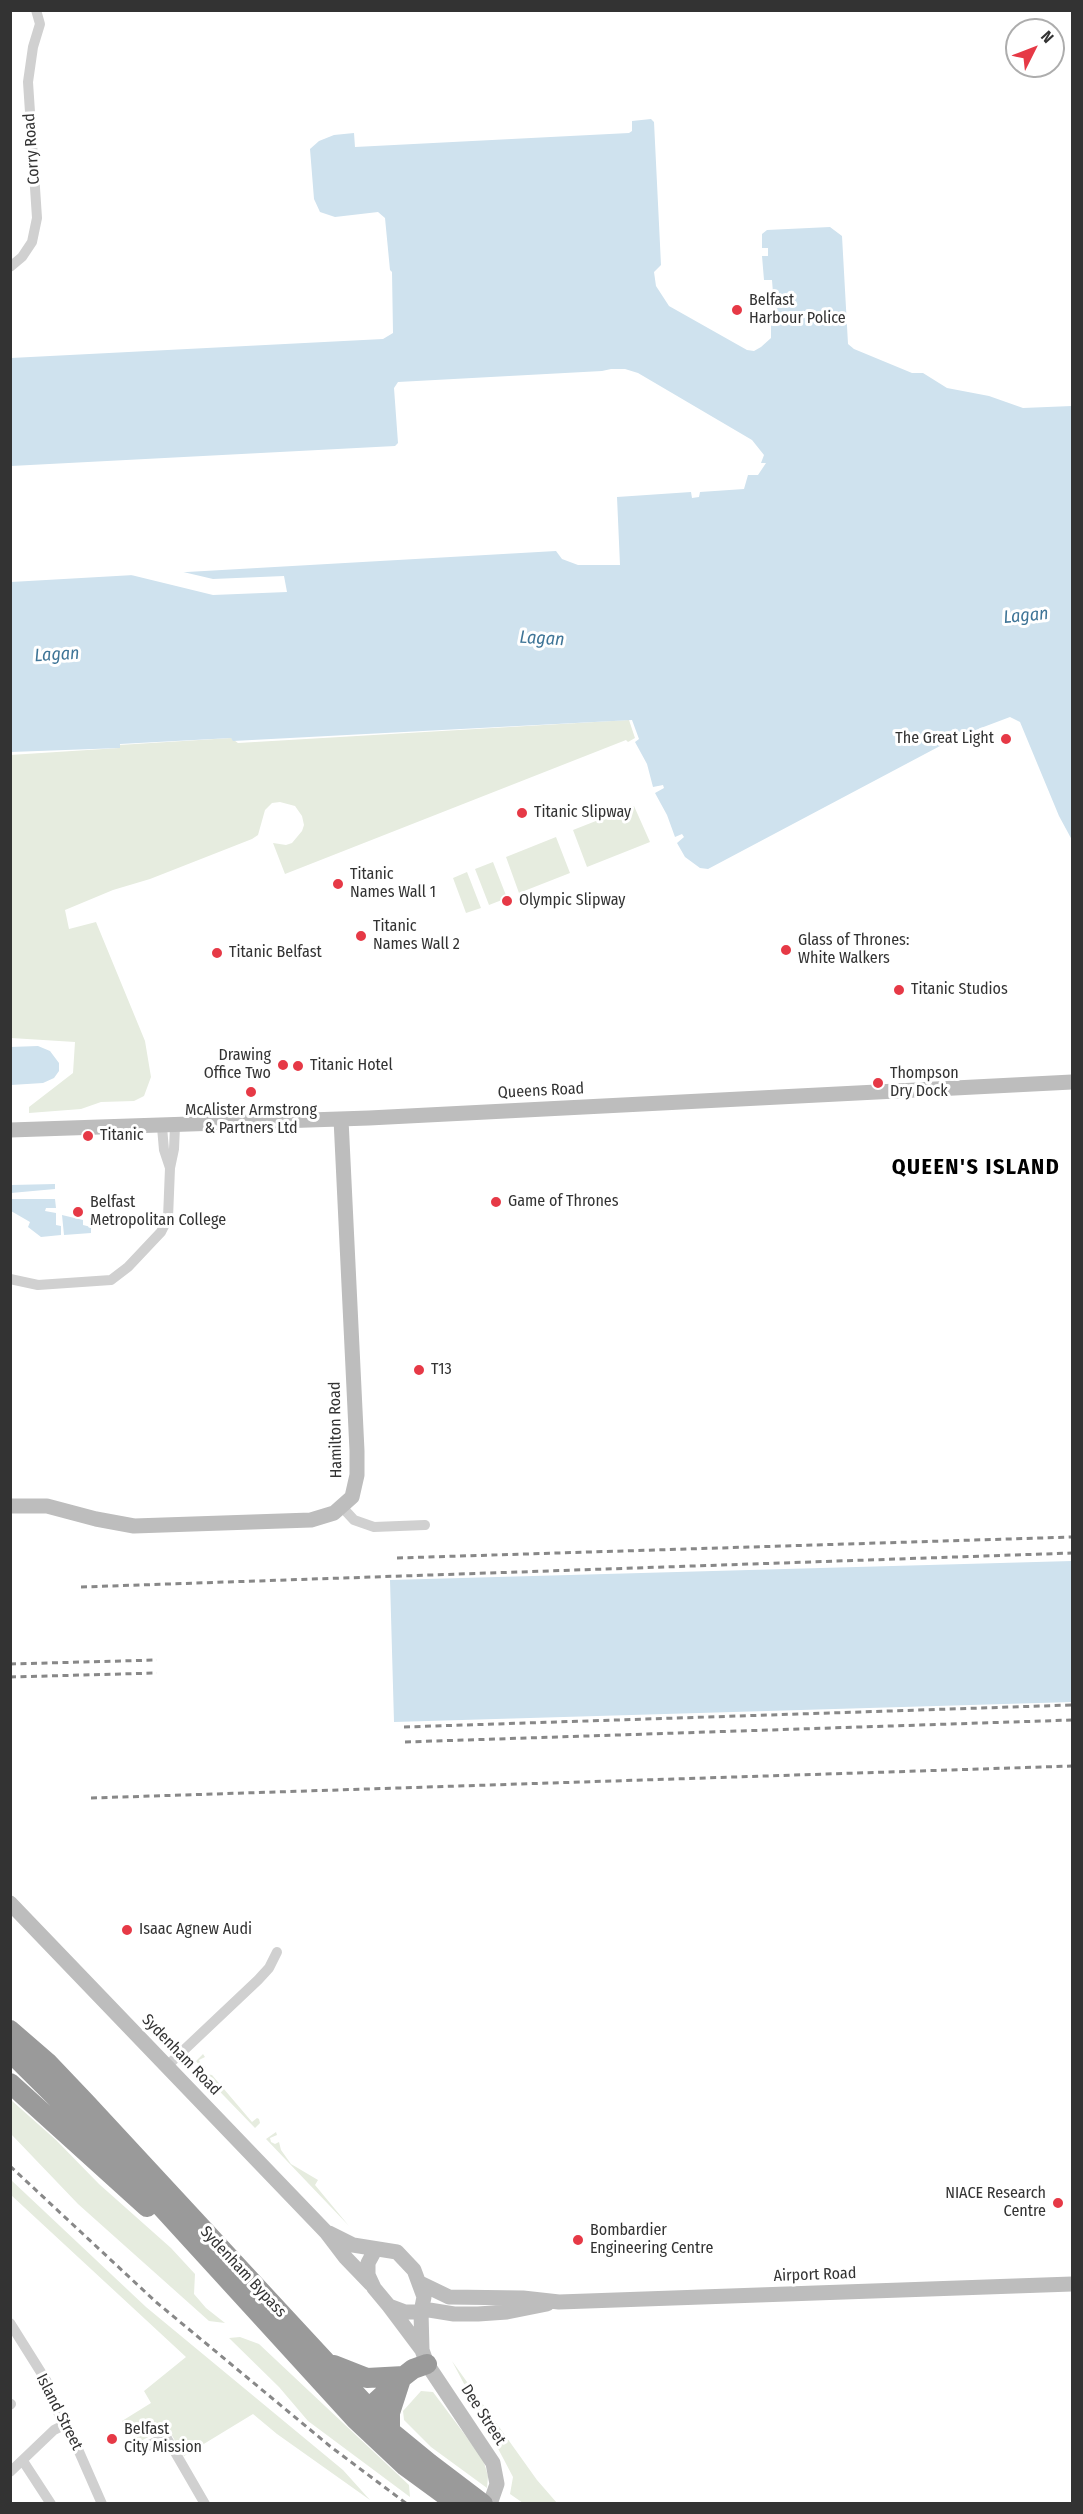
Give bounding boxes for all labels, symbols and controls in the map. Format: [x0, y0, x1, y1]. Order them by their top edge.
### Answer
north arrow [1005, 18, 1065, 78]
text: N [1037, 27, 1058, 47]
street label: Corry Road [20, 113, 44, 185]
place label: Belfast Harbour Police [749, 291, 846, 329]
marker: Belfast Harbour Police [730, 303, 744, 317]
water label: Lagan [1003, 603, 1049, 629]
water label: Lagan [519, 627, 565, 651]
water label: Lagan [34, 643, 80, 667]
place label: The Great Light [895, 729, 994, 749]
marker: The Great Light [999, 732, 1013, 746]
place label: Titanic Slipway [534, 803, 631, 823]
marker: Titanic Slipway [515, 806, 529, 820]
place label: Titanic Names Wall 1 [350, 865, 436, 903]
marker: Titanic Names Wall 1 [331, 877, 345, 891]
place label: Olympic Slipway [519, 891, 625, 911]
marker: Olympic Slipway [500, 894, 514, 908]
place label: Titanic Names Wall 2 [373, 917, 460, 955]
marker: Titanic Names Wall 2 [354, 929, 368, 943]
place label: Glass of Thrones: White Walkers [798, 931, 909, 969]
place label: Titanic Belfast [229, 943, 322, 963]
marker: Glass of Thrones: White Walkers [779, 943, 793, 957]
marker: Titanic Belfast [210, 946, 224, 960]
place label: Titanic Studios [911, 980, 1008, 1000]
marker: Titanic Studios [892, 983, 906, 997]
place label: Drawing Office Two [204, 1046, 271, 1084]
place label: Titanic Hotel [310, 1056, 393, 1076]
marker: Drawing Office Two [276, 1058, 290, 1072]
marker: Titanic Hotel [291, 1059, 305, 1073]
place label: Thompson Dry Dock [890, 1064, 959, 1102]
marker: Thompson Dry Dock [871, 1076, 885, 1090]
street label: Queens Road [497, 1079, 585, 1103]
marker: McAlister Armstrong & Partners Ltd [244, 1085, 258, 1099]
place label: McAlister Armstrong & Partners Ltd [185, 1101, 317, 1139]
place label: Titanic [100, 1126, 144, 1146]
marker: Titanic [81, 1129, 95, 1143]
district label: QUEEN'S ISLAND [892, 1155, 1060, 1181]
place label: Game of Thrones [508, 1192, 619, 1212]
place label: Belfast Metropolitan College [90, 1193, 226, 1231]
marker: Game of Thrones [489, 1195, 503, 1209]
marker: Belfast Metropolitan College [71, 1205, 85, 1219]
place label: T13 [431, 1360, 452, 1380]
marker: T13 [412, 1363, 426, 1377]
street label: Hamilton Road [326, 1381, 346, 1479]
place label: Isaac Agnew Audi [139, 1920, 252, 1940]
marker: Isaac Agnew Audi [120, 1923, 134, 1937]
street label: Sydenham Road [138, 2010, 224, 2100]
place label: NIACE Research Centre [945, 2184, 1046, 2222]
marker: NIACE Research Centre [1051, 2196, 1065, 2210]
place label: Bombardier Engineering Centre [590, 2221, 713, 2259]
street label: Sydenham Bypass [196, 2222, 290, 2322]
marker: Bombardier Engineering Centre [571, 2233, 585, 2247]
street label: Airport Road [773, 2264, 857, 2286]
street label: Island Street [32, 2371, 86, 2453]
street label: Dee Street [456, 2381, 510, 2449]
place label: Belfast City Mission [124, 2420, 202, 2458]
marker: Belfast City Mission [105, 2432, 119, 2446]

